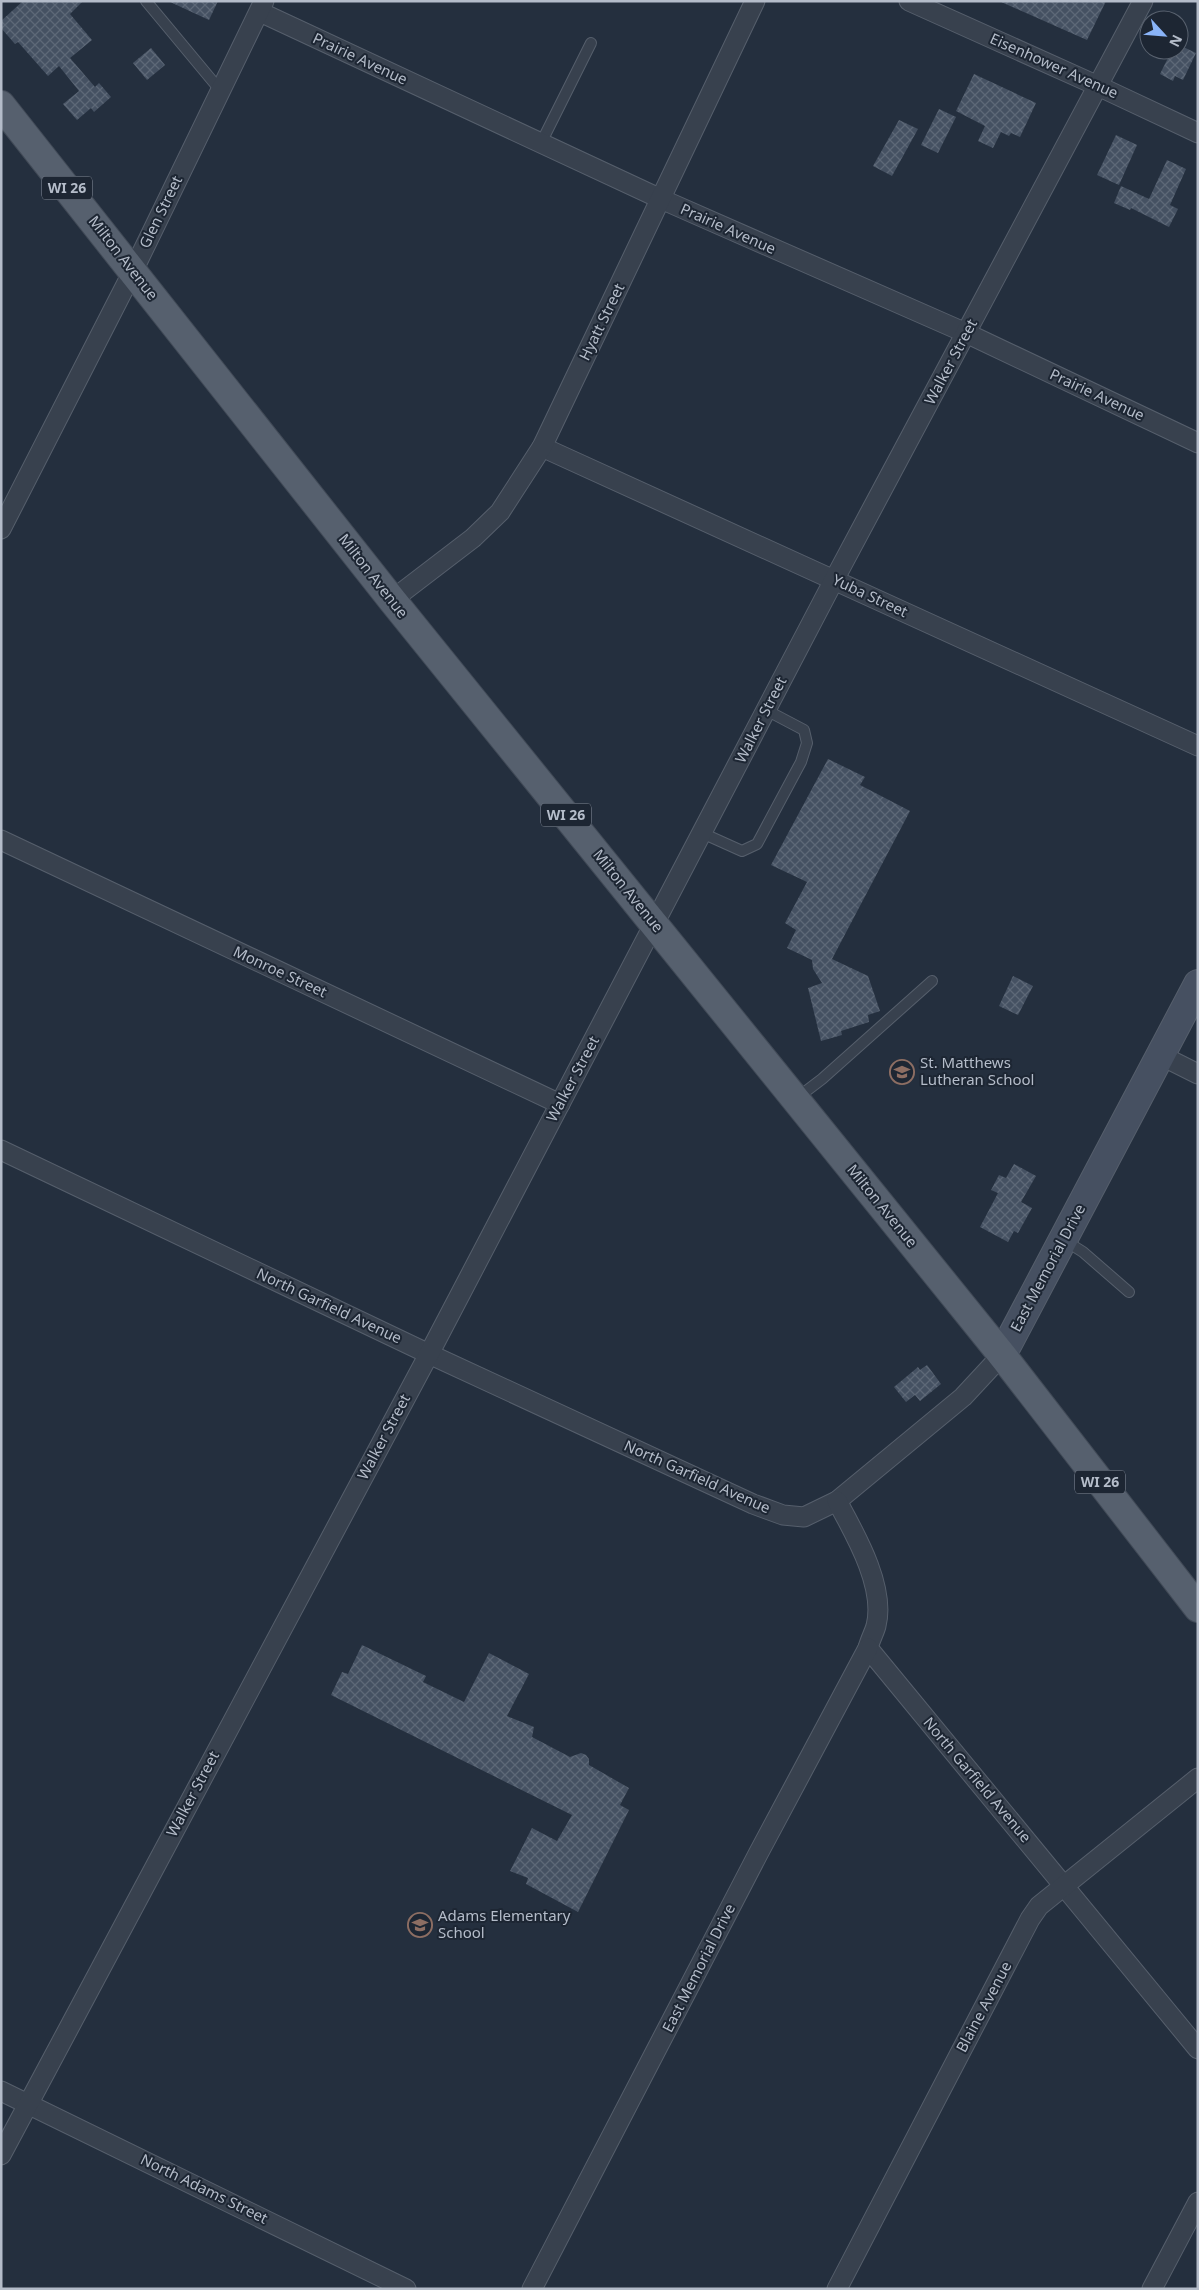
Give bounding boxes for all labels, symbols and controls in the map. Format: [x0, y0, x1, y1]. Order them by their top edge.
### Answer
north arrow [1139, 10, 1189, 60]
street label: Prairie Avenue [310, 27, 411, 89]
street label: Eisenhower Avenue [987, 28, 1122, 102]
text: N [1165, 32, 1187, 50]
street label: Glen Street [134, 171, 187, 251]
road number: WI 26 [42, 177, 92, 200]
street label: Prairie Avenue [678, 198, 779, 258]
street label: Milton Avenue [85, 211, 163, 304]
street label: Hyatt Street [574, 279, 629, 364]
street label: Walker Street [919, 315, 981, 408]
street label: Prairie Avenue [1047, 363, 1148, 425]
street label: Milton Avenue [335, 529, 413, 622]
street label: Yuba Street [830, 569, 912, 621]
street label: Walker Street [730, 672, 791, 766]
road number: WI 26 [541, 804, 591, 826]
street label: Milton Avenue [589, 845, 669, 936]
street label: Monroe Street [230, 941, 331, 1002]
street label: Walker Street [541, 1032, 603, 1125]
place label: St. Matthews Lutheran School [920, 1052, 1034, 1089]
school or university icon: St. Matthews Lutheran School [889, 1059, 915, 1085]
street label: Milton Avenue [843, 1160, 923, 1251]
street label: East Memorial Drive [1005, 1200, 1089, 1335]
street label: North Garfield Avenue [254, 1263, 405, 1348]
street label: Walker Street [352, 1390, 414, 1483]
street label: North Garfield Avenue [621, 1435, 774, 1517]
road number: WI 26 [1075, 1470, 1125, 1494]
street label: North Garfield Avenue [919, 1712, 1036, 1846]
street label: Walker Street [161, 1747, 223, 1840]
street label: East Memorial Drive [657, 1900, 739, 2035]
place label: Adams Elementary School [438, 1905, 571, 1942]
school or university icon: Adams Elementary School [407, 1912, 433, 1938]
street label: Blaine Avenue [951, 1958, 1015, 2055]
street label: North Adams Street [137, 2149, 272, 2228]

